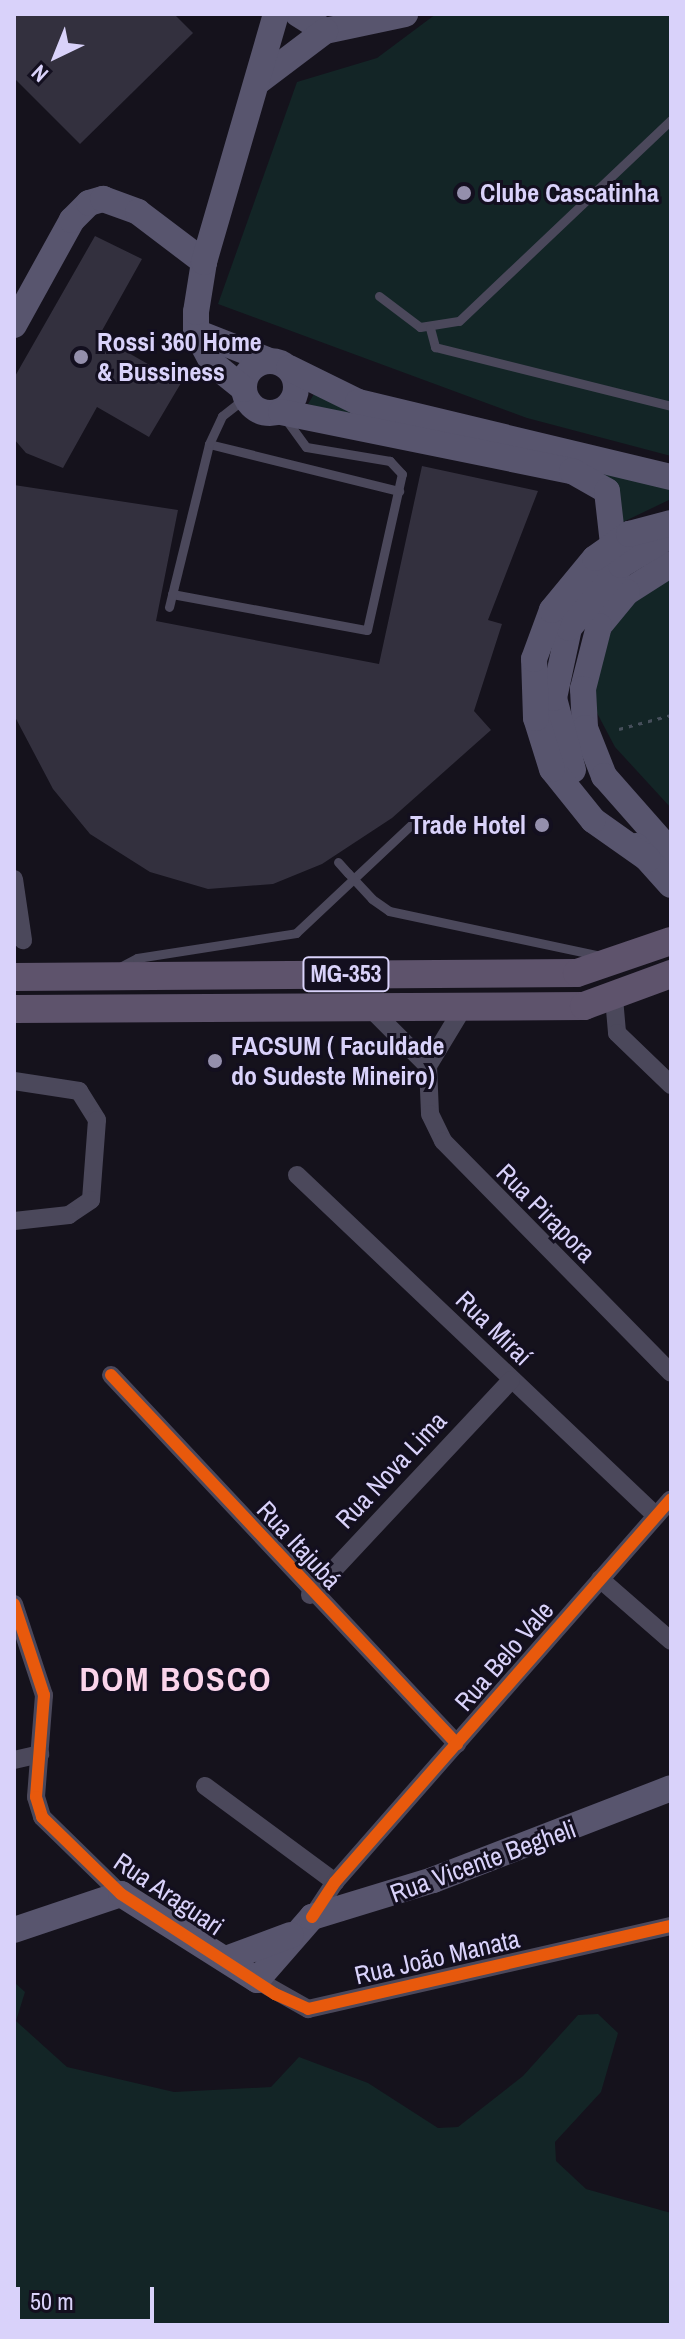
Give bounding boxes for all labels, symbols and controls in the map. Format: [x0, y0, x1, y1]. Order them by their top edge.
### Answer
north arrow [16, 16, 96, 96]
text: N [25, 58, 55, 89]
place label: Clube Cascatinha [480, 177, 659, 209]
marker: Clube Cascatinha [455, 184, 473, 202]
place label: Rossi 360 Home & Bussiness [97, 326, 262, 388]
marker: Rossi 360 Home & Bussiness [72, 348, 90, 366]
place label: Trade Hotel [410, 809, 526, 841]
marker: Trade Hotel [533, 816, 551, 834]
road number: MG-353 [302, 954, 390, 994]
place label: FACSUM ( Faculdade do Sudeste Mineiro) [231, 1030, 444, 1092]
marker: FACSUM ( Faculdade do Sudeste Mineiro) [206, 1052, 224, 1070]
street label: Rua Pirapora [490, 1157, 602, 1269]
street label: Rua Miraí [449, 1284, 539, 1372]
street label: Rua Nova Lima [329, 1405, 453, 1535]
street label: Rua Itajubá [250, 1494, 348, 1596]
street label: Rua Belo Vale [448, 1595, 560, 1717]
district label: DOM BOSCO [79, 1660, 273, 1700]
street label: Rua Vicente Begheli [386, 1813, 580, 1909]
street label: Rua Araguari [108, 1846, 230, 1942]
street label: Rua João Manata [351, 1923, 523, 1991]
scale bar [20, 2271, 158, 2321]
text: 50 m [30, 2285, 74, 2317]

